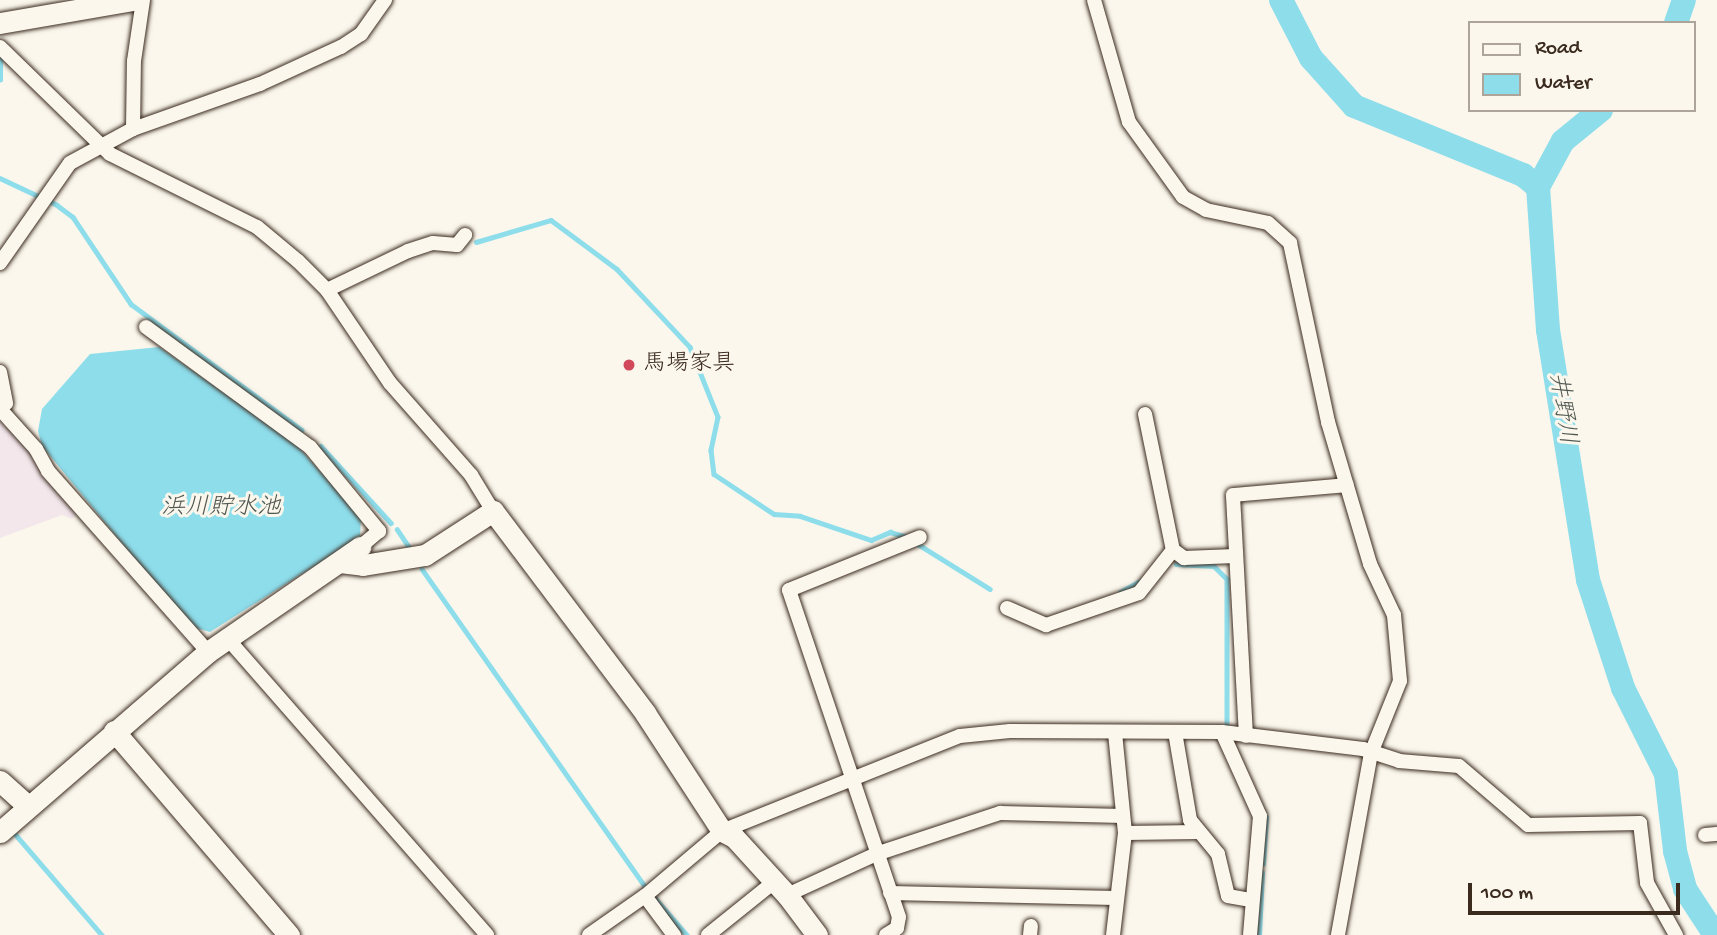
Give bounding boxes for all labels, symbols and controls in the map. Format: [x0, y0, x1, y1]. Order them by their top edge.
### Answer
legend [1468, 21, 1696, 112]
text: Road [1535, 37, 1581, 62]
text: Water [1535, 72, 1591, 97]
place label: 馬場家具 [643, 351, 735, 379]
marker: 馬場家具 [621, 357, 637, 373]
water label: 井野川 [1541, 371, 1581, 447]
water label: 浜川貯水池 [161, 495, 281, 523]
scale bar [1472, 869, 1684, 913]
text: 100 m [1481, 882, 1533, 907]

